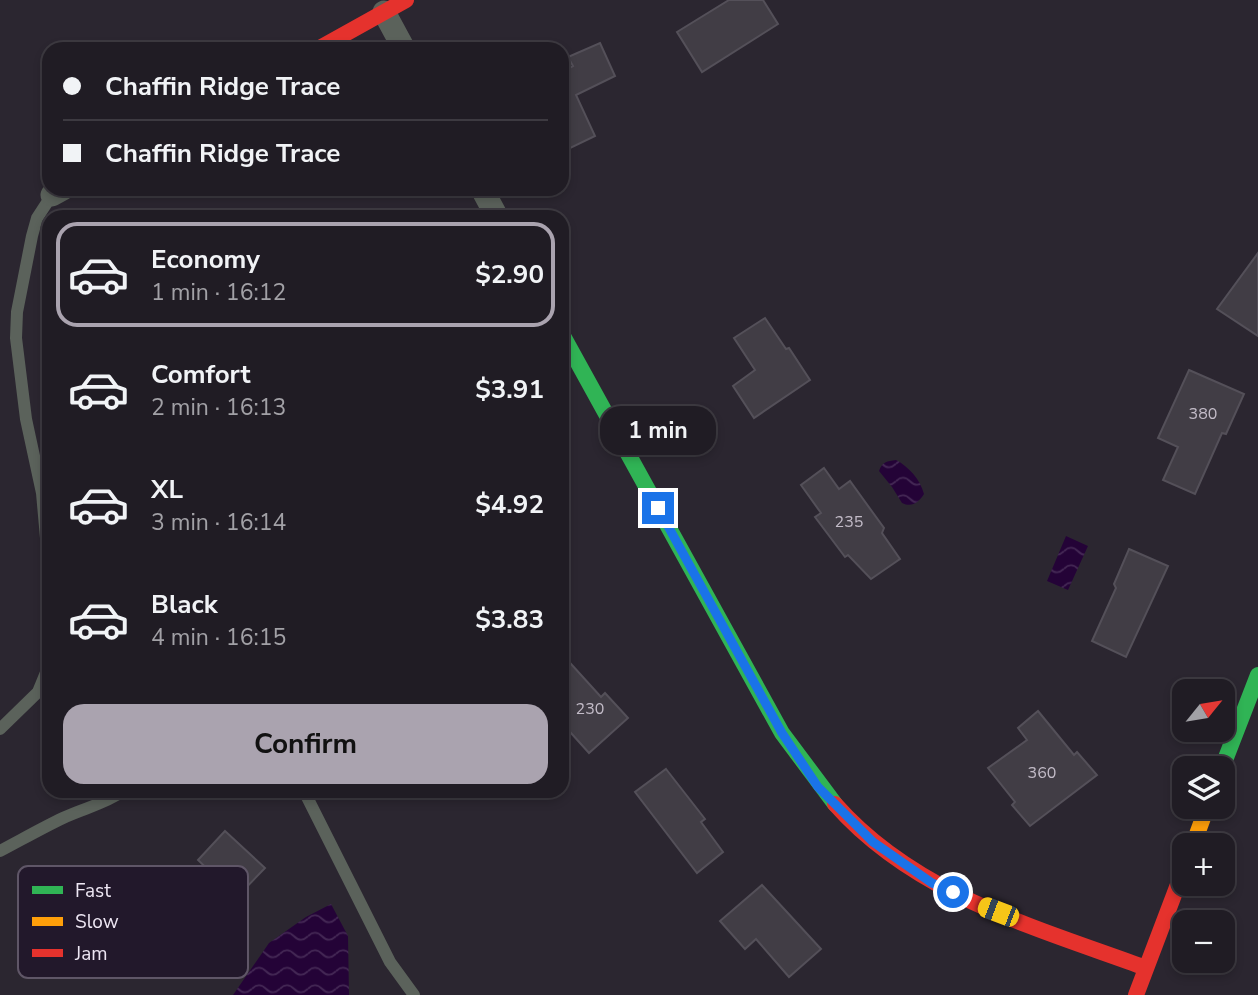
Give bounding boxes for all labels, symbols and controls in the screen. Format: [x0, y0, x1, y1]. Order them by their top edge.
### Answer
text: Chaffin Ridge Trace [105, 69, 340, 104]
text: Chaffin Ridge Trace [105, 136, 340, 171]
text: Economy [151, 242, 260, 277]
icon: car [67, 243, 130, 306]
text: $2.90 [475, 257, 544, 292]
text: 1 min · 16:12 [151, 277, 286, 308]
text: Comfort [151, 357, 251, 392]
icon: car [67, 358, 130, 421]
text: $3.91 [475, 372, 544, 407]
text: 2 min · 16:13 [151, 392, 286, 423]
house number: 380 [1189, 403, 1217, 425]
callout: 1 min [600, 406, 716, 456]
text: 1 min [628, 415, 688, 446]
text: XL [151, 472, 183, 507]
icon: car [67, 473, 130, 536]
text: $4.92 [475, 487, 544, 522]
route end [642, 492, 674, 524]
text: 3 min · 16:14 [151, 507, 286, 538]
house number: 235 [835, 511, 863, 533]
text: Black [151, 587, 218, 622]
icon: car [67, 588, 130, 651]
text: $3.83 [475, 602, 544, 637]
text: 4 min · 16:15 [151, 622, 286, 653]
north arrow [1172, 679, 1236, 742]
map controls [1172, 679, 1235, 973]
house number: 230 [576, 698, 604, 720]
button: Confirm [63, 704, 548, 784]
button: layers [1172, 756, 1235, 819]
house number: 360 [1028, 762, 1056, 784]
button: + [1172, 833, 1235, 896]
legend [18, 866, 248, 978]
route start [937, 876, 969, 908]
text: Fast [75, 878, 111, 904]
car [975, 895, 1022, 929]
text: Slow [75, 909, 119, 935]
button: − [1172, 910, 1235, 973]
text: Jam [74, 941, 108, 967]

